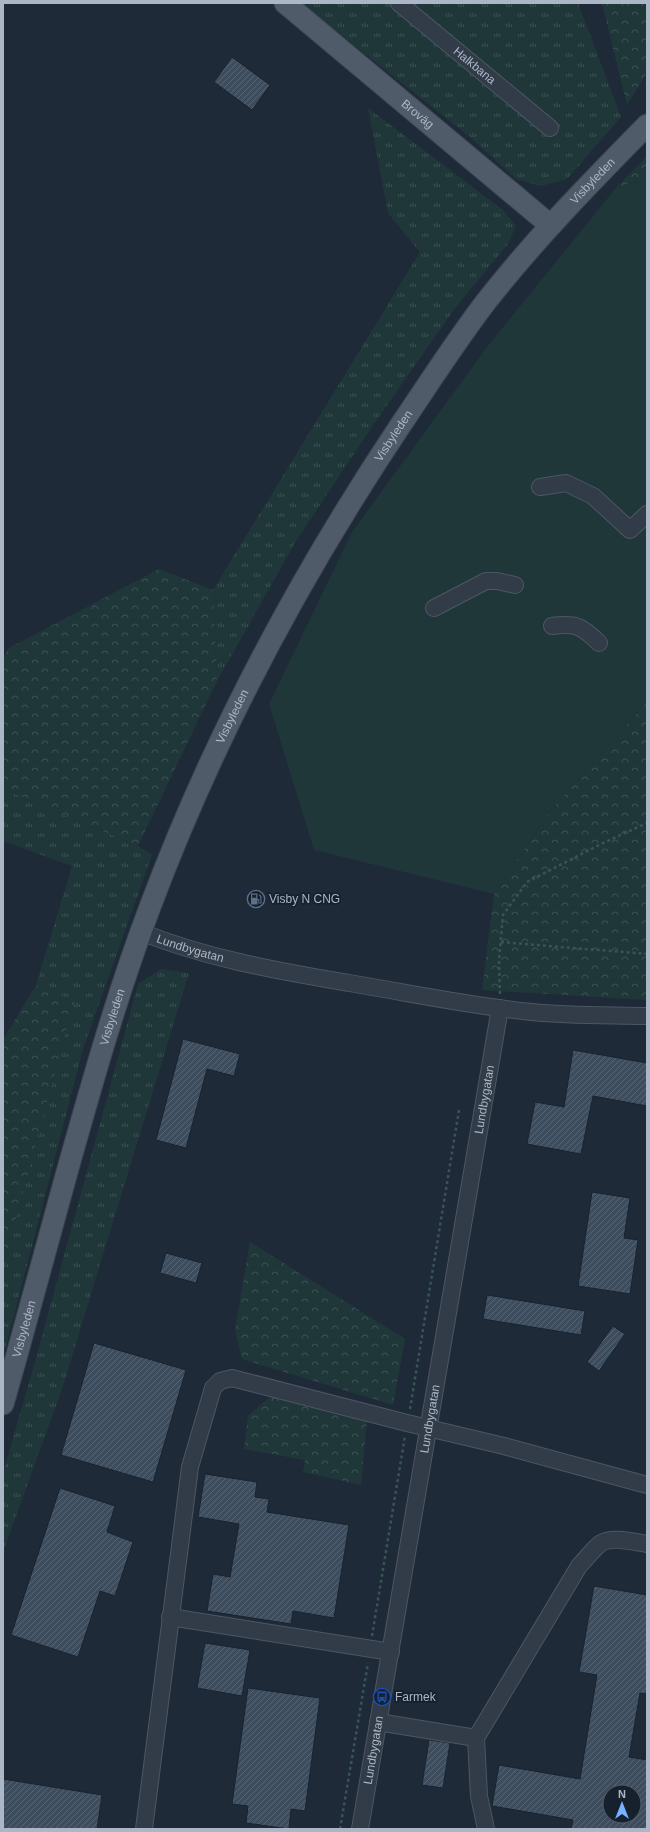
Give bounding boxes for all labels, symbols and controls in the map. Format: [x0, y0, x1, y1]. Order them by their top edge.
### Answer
street label: Halkbana [450, 44, 499, 87]
street label: Broväg [399, 97, 437, 132]
street label: Visbyleden [567, 155, 618, 207]
street label: Visbyleden [372, 408, 416, 464]
street label: Visbyleden [213, 687, 252, 746]
fuel station icon: Visby N CNG [246, 889, 266, 909]
place label: Visby N CNG [269, 892, 340, 906]
street label: Lundbygatan [155, 932, 225, 965]
street label: Visbyleden [97, 987, 128, 1047]
street label: Lundbygatan [472, 1064, 497, 1135]
street label: Visbyleden [10, 1299, 39, 1359]
street label: Lundbygatan [417, 1383, 443, 1454]
bus stop icon: Farmek [372, 1687, 392, 1707]
place label: Farmek [395, 1690, 437, 1704]
street label: Lundbygatan [361, 1715, 386, 1786]
north arrow [602, 1784, 642, 1824]
text: N [618, 1788, 626, 1800]

